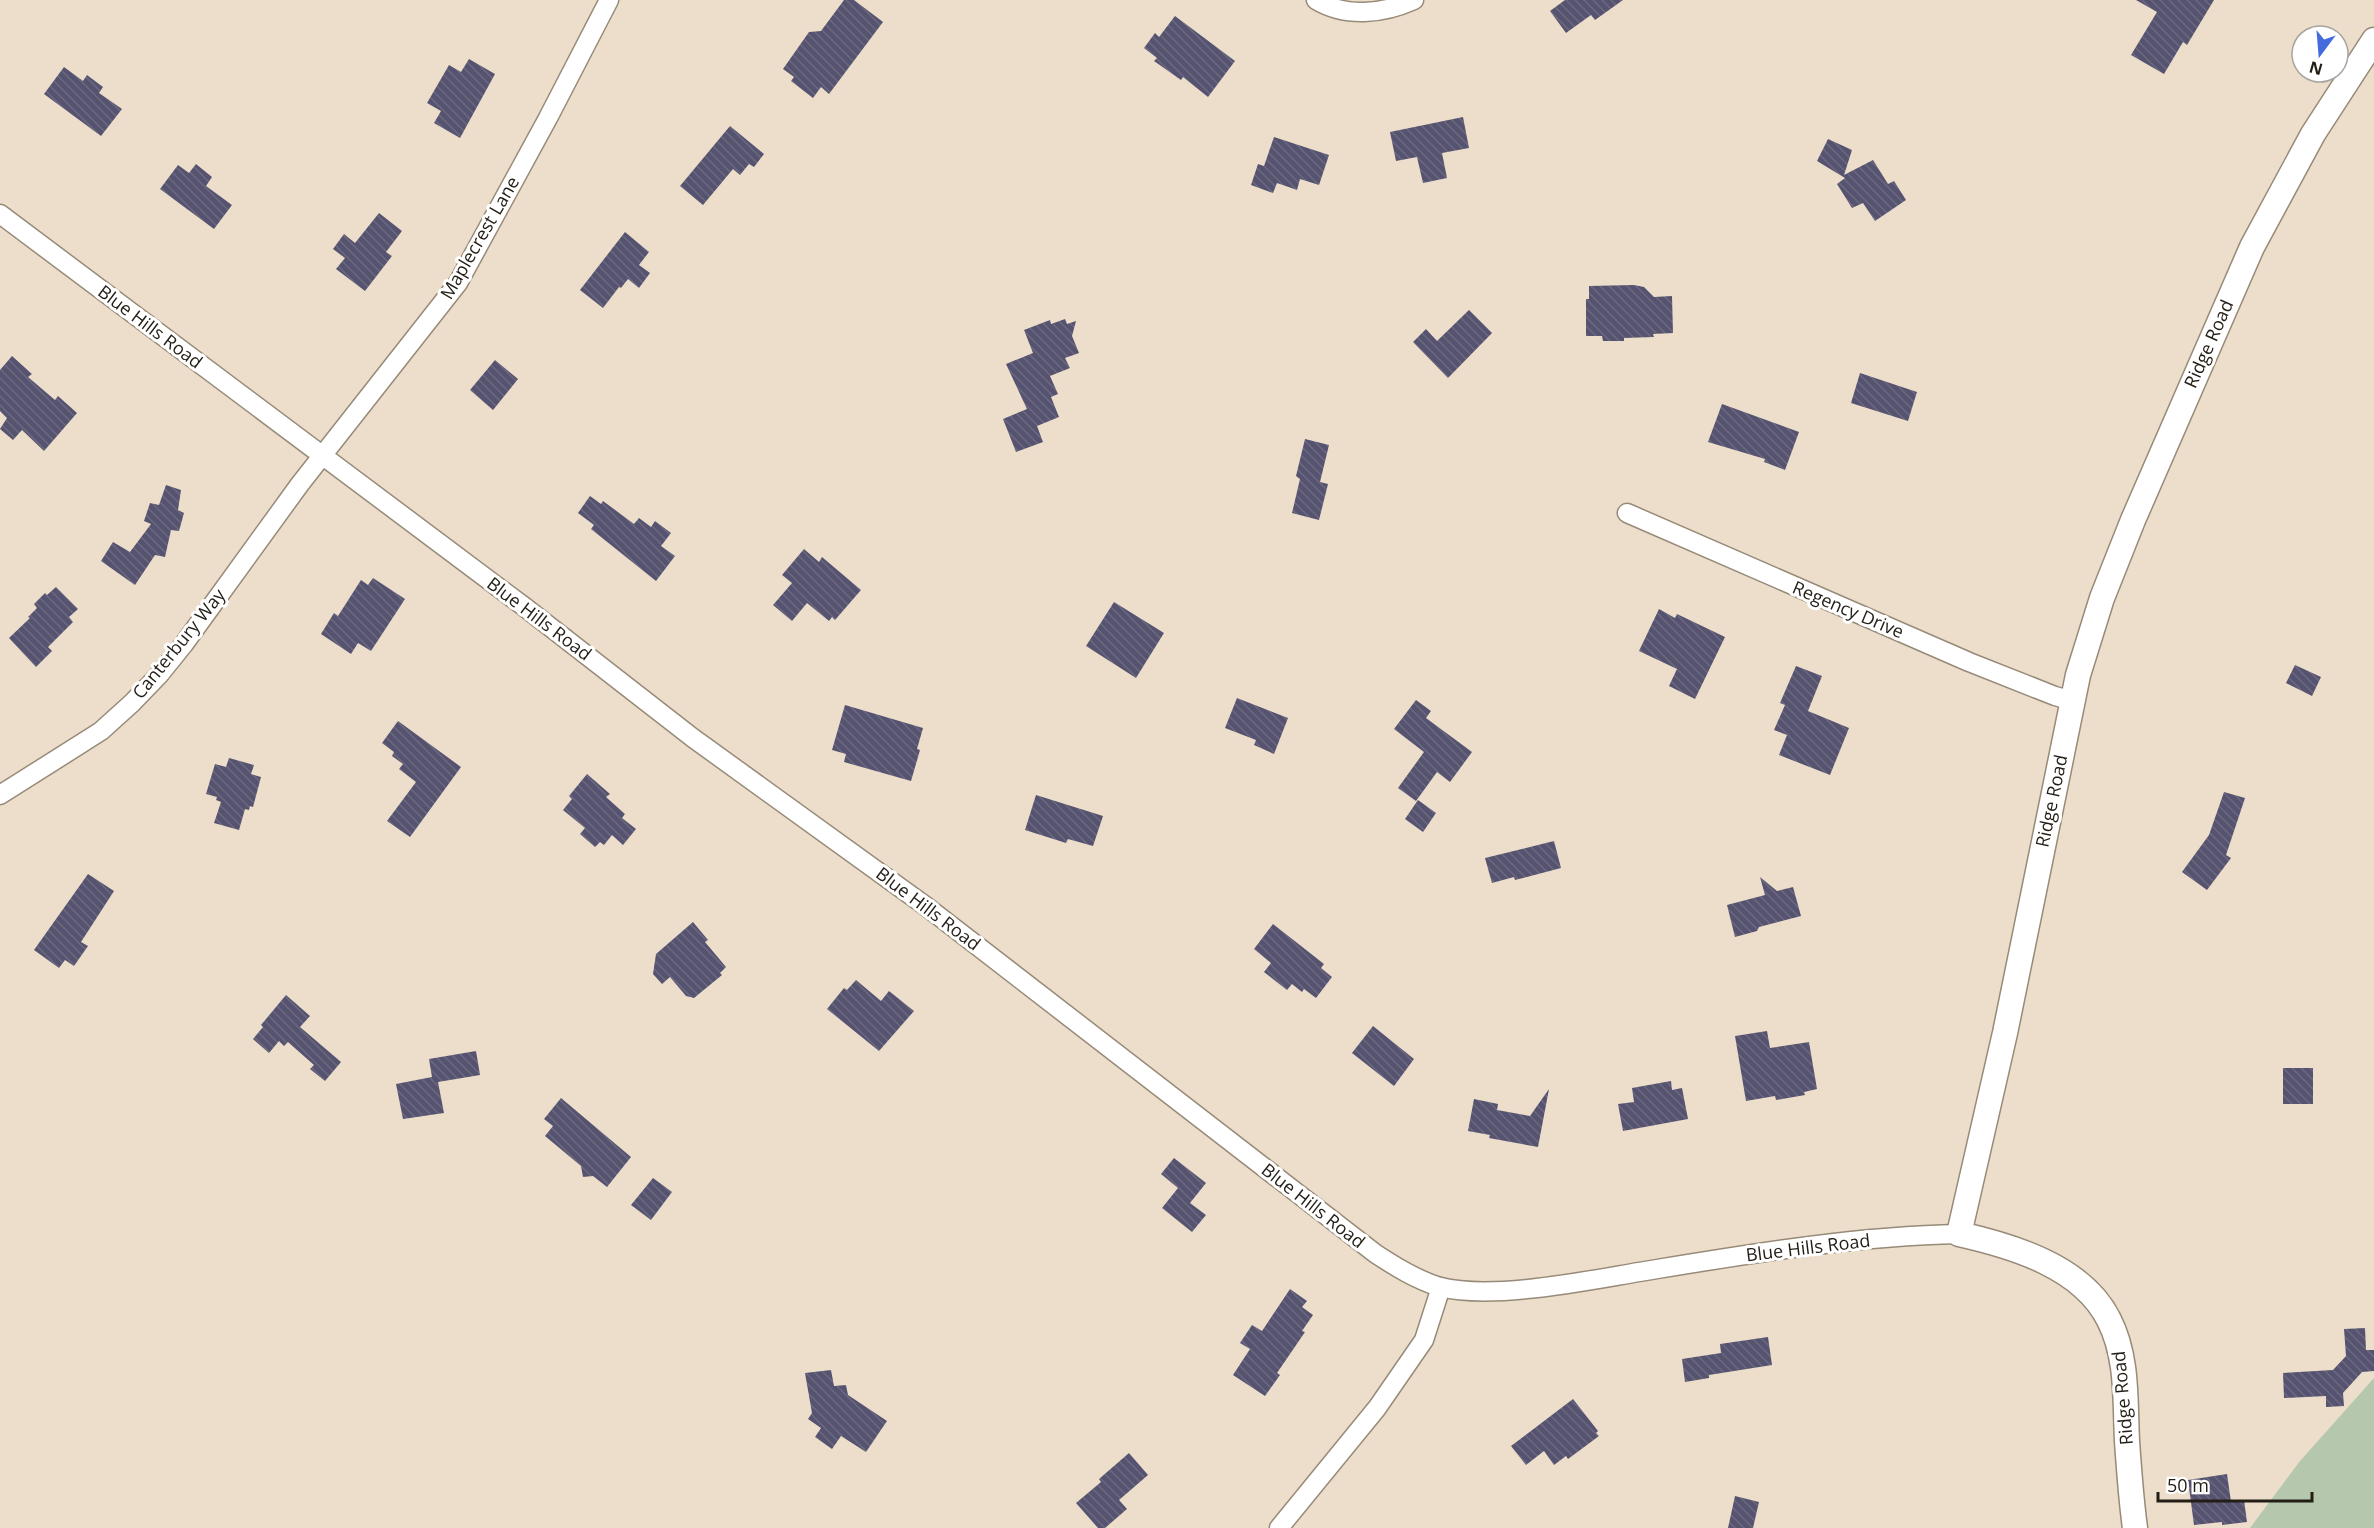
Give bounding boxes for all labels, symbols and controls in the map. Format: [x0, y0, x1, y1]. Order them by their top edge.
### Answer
north arrow [2290, 24, 2350, 84]
text: N [2307, 56, 2325, 81]
street label: Maplecrest Lane [434, 172, 524, 303]
street label: Blue Hills Road [93, 279, 208, 373]
street label: Ridge Road [2178, 296, 2238, 391]
street label: Blue Hills Road [482, 571, 597, 665]
street label: Regency Drive [1789, 575, 1908, 643]
street label: Canterbury Way [126, 583, 231, 703]
street label: Ridge Road [2029, 752, 2073, 849]
street label: Blue Hills Road [871, 861, 986, 955]
street label: Blue Hills Road [1257, 1157, 1370, 1253]
street label: Blue Hills Road [1744, 1227, 1871, 1267]
street label: Ridge Road [2106, 1350, 2138, 1446]
scale bar [2158, 1465, 2312, 1503]
text: 50 m [2167, 1473, 2209, 1497]

